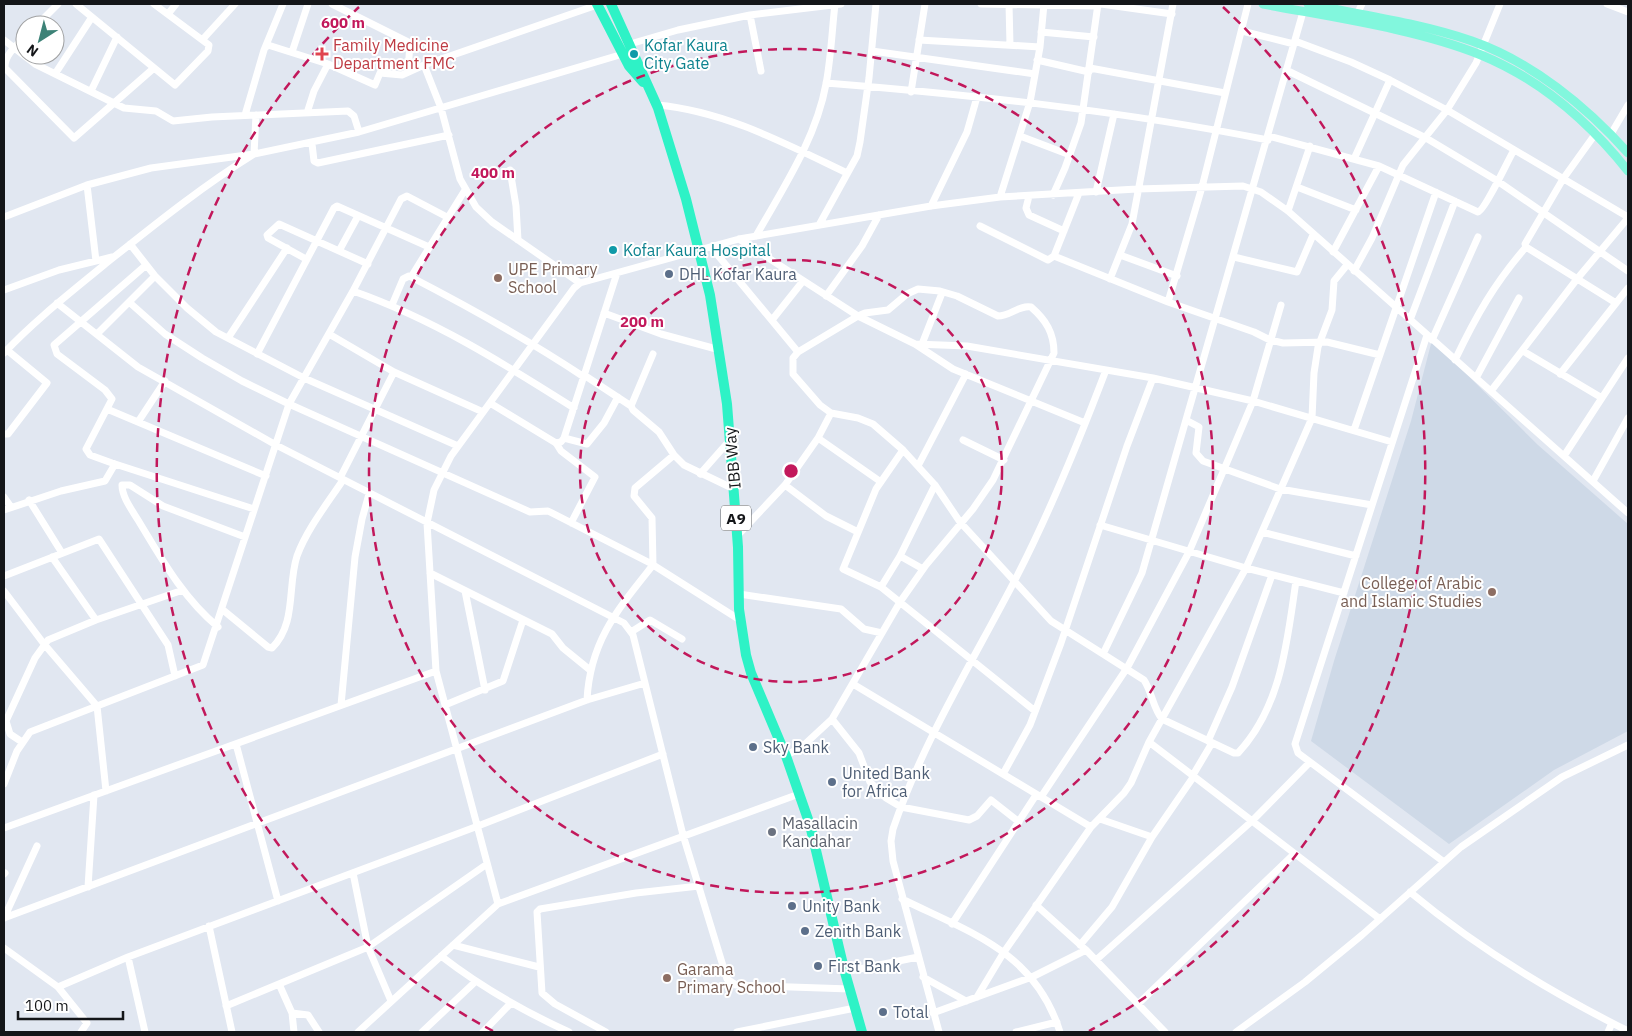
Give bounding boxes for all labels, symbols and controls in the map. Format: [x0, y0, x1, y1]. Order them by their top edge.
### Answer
text: 600 m [321, 13, 365, 32]
north arrow [15, 15, 65, 65]
place label: Family Medicine Department FMC [333, 35, 455, 73]
place label: Kofar Kaura City Gate [644, 35, 728, 73]
text: N [23, 40, 42, 61]
marker: Family Medicine Department FMC [315, 47, 329, 61]
marker: Kofar Kaura City Gate [628, 48, 640, 60]
text: 400 m [471, 163, 515, 182]
place label: Kofar Kaura Hospital [623, 240, 771, 260]
marker: Kofar Kaura Hospital [607, 244, 619, 256]
place label: UPE Primary School [508, 259, 598, 297]
place label: DHL Kofar Kaura [679, 264, 797, 284]
marker: DHL Kofar Kaura [663, 268, 675, 280]
marker: UPE Primary School [492, 272, 504, 284]
text: 200 m [620, 312, 664, 331]
street label: IBB Way [719, 426, 745, 490]
centre of rings [782, 462, 800, 480]
road number: A9 [721, 506, 751, 530]
place label: College of Arabic and Islamic Studies [1341, 573, 1482, 611]
marker: College of Arabic and Islamic Studies [1486, 586, 1498, 598]
place label: Sky Bank [763, 737, 830, 757]
marker: Sky Bank [747, 741, 759, 753]
place label: United Bank for Africa [842, 763, 930, 801]
marker: United Bank for Africa [826, 776, 838, 788]
place label: Masallacin Kandahar [782, 813, 858, 851]
marker: Masallacin Kandahar [766, 826, 778, 838]
place label: Unity Bank [802, 896, 880, 916]
marker: Unity Bank [786, 900, 798, 912]
place label: Zenith Bank [815, 921, 902, 941]
marker: Zenith Bank [799, 925, 811, 937]
place label: First Bank [828, 956, 901, 976]
place label: Garama Primary School [677, 959, 785, 997]
marker: First Bank [812, 960, 824, 972]
marker: Garama Primary School [661, 972, 673, 984]
scale bar [18, 988, 122, 1020]
text: 100 m [25, 996, 69, 1015]
place label: Total [893, 1002, 929, 1022]
marker: Total [877, 1006, 889, 1018]

